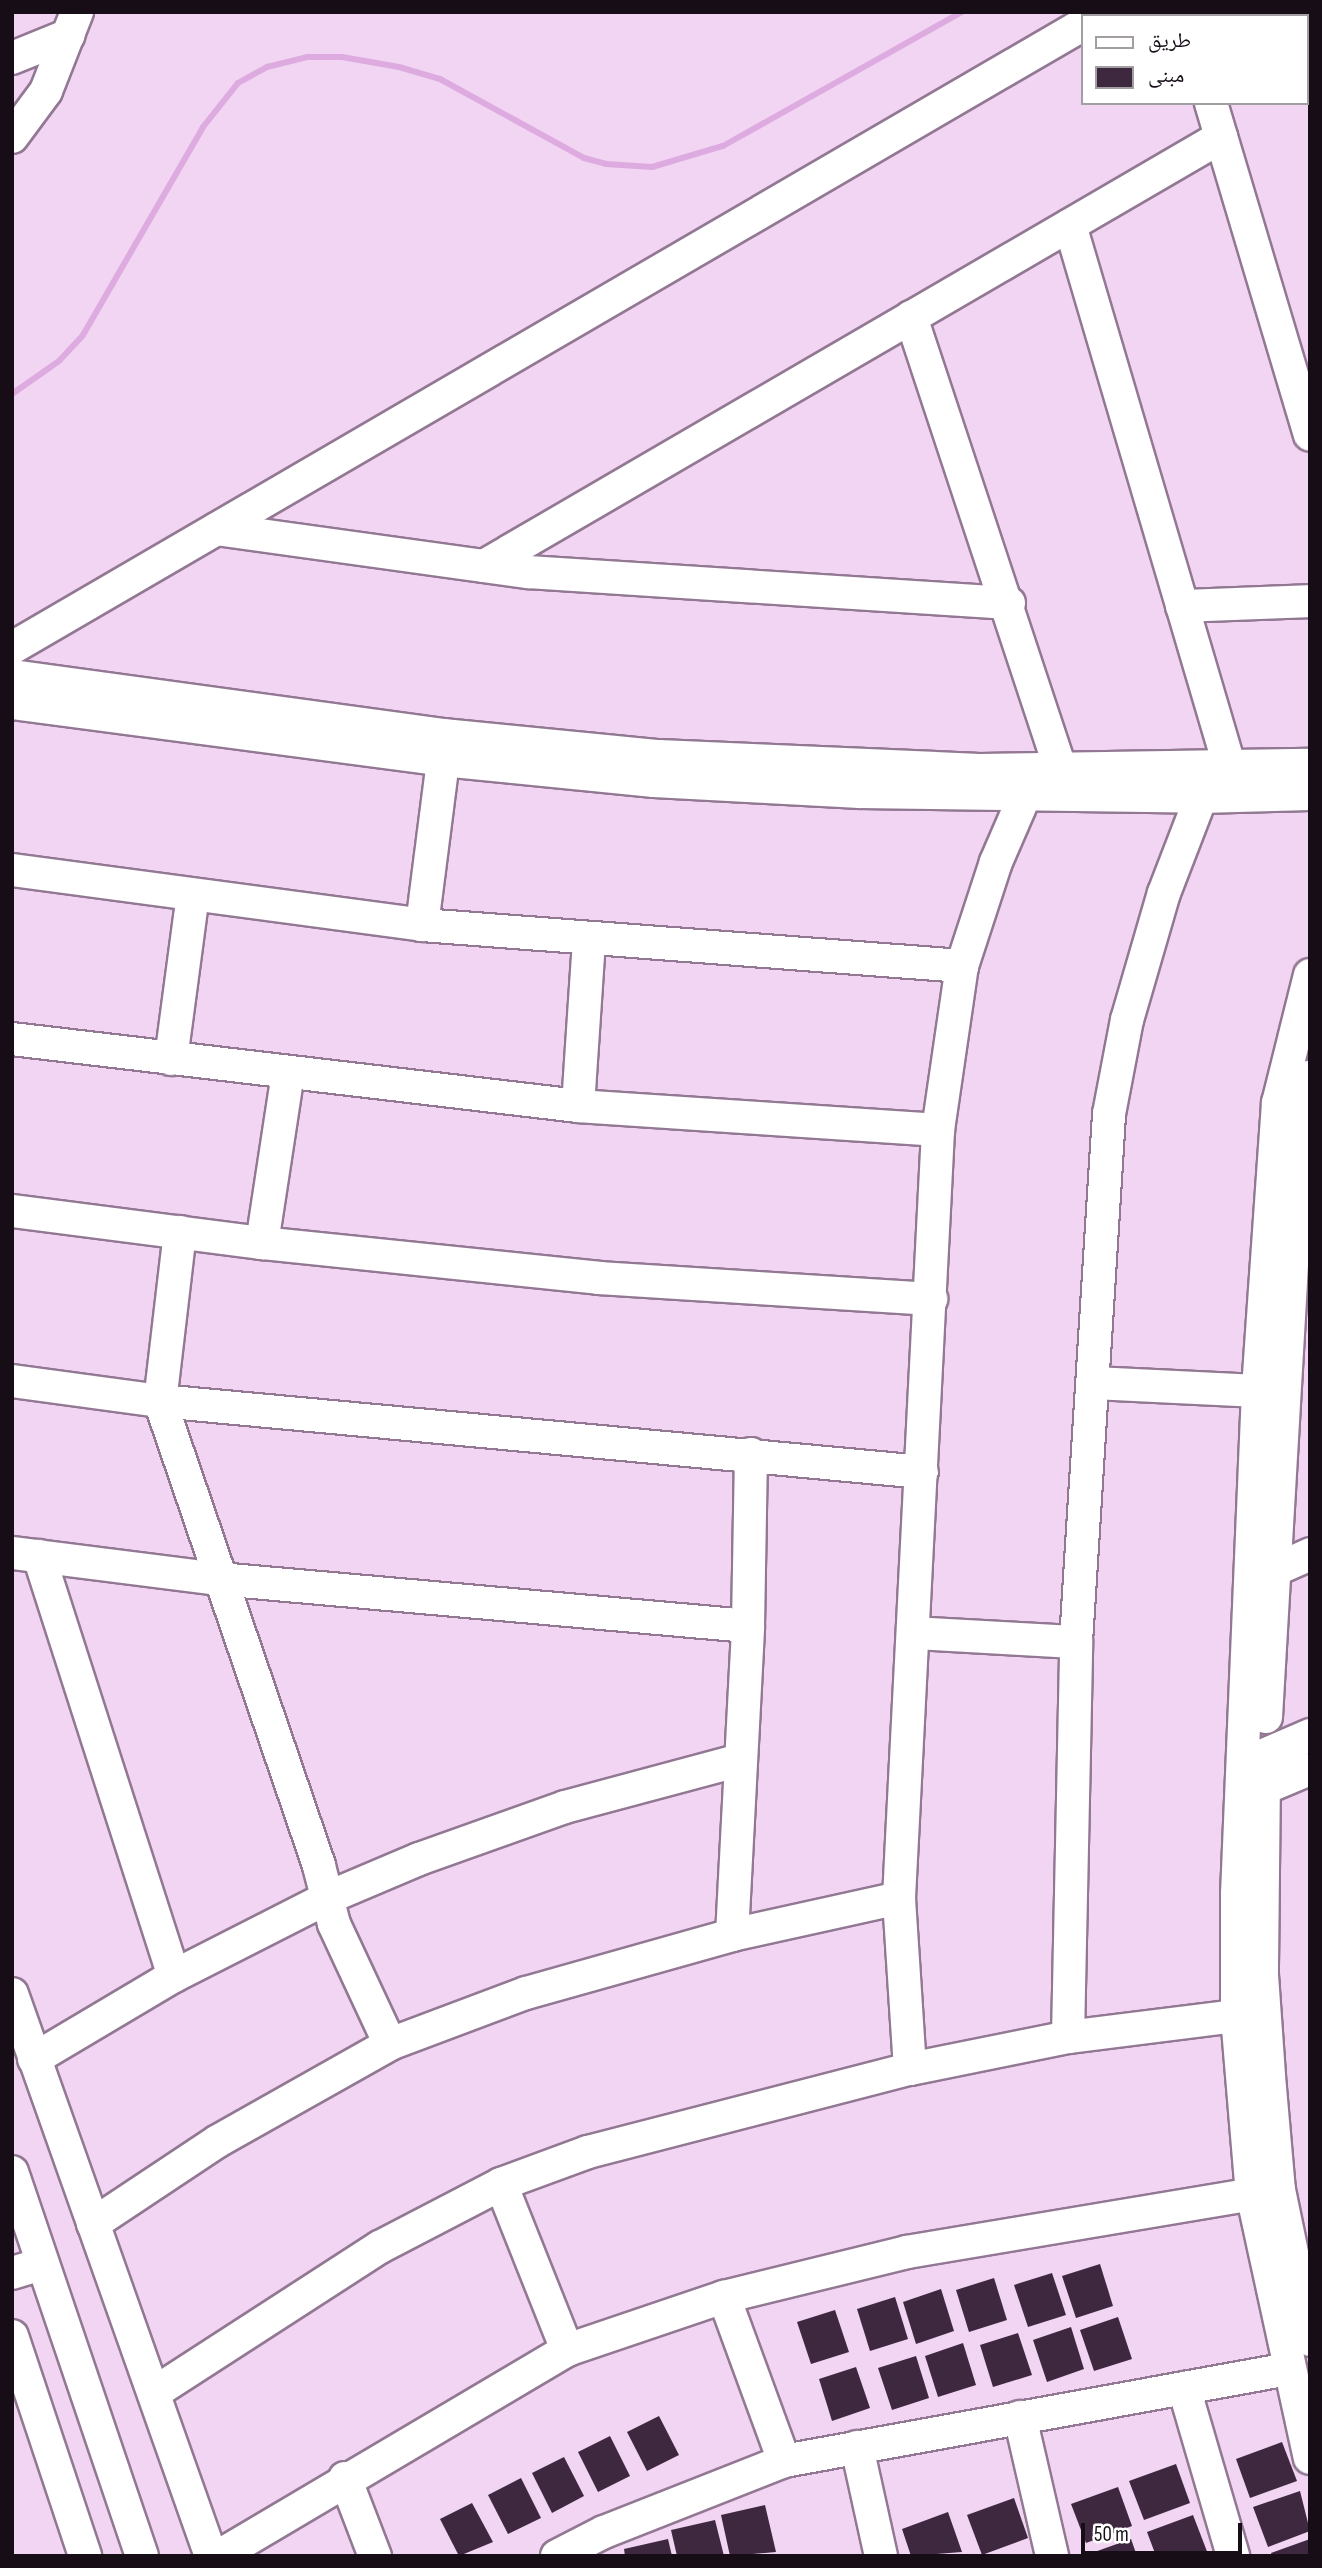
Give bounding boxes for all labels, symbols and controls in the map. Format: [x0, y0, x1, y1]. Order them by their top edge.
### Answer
legend [1080, 14, 1308, 105]
text: طريق [1148, 28, 1191, 53]
text: مبنى [1148, 63, 1184, 88]
scale bar [1084, 2508, 1245, 2552]
text: 50 m [1094, 2522, 1129, 2547]

